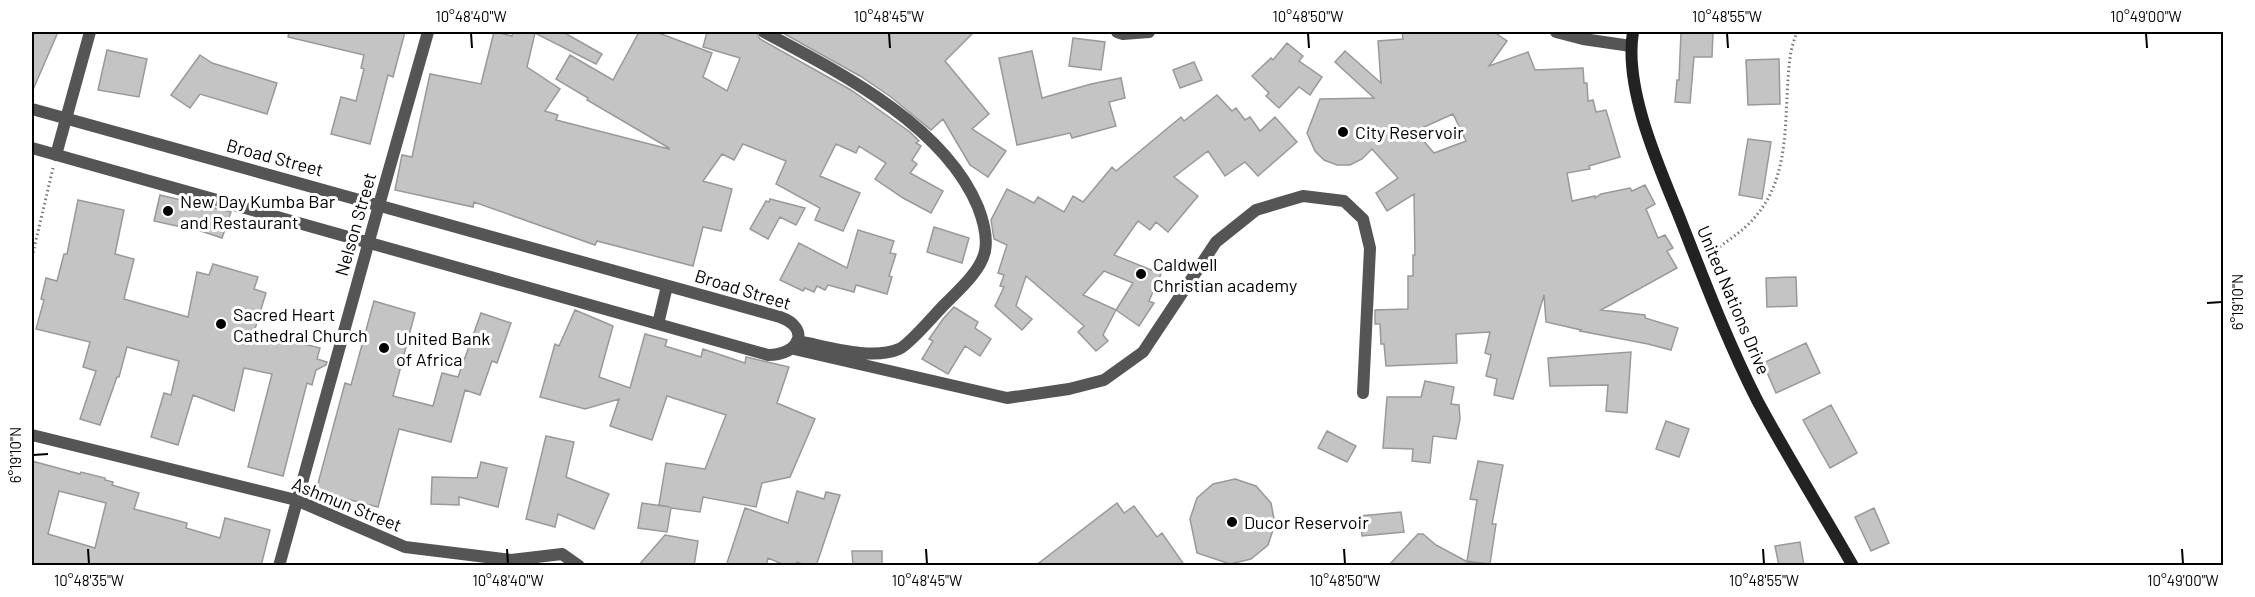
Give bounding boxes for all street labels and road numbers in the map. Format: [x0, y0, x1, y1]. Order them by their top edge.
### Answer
street label: Broad Street [224, 134, 326, 180]
street label: Nelson Street [330, 170, 380, 278]
street label: United Nations Drive [1693, 222, 1775, 378]
street label: Broad Street [692, 264, 794, 314]
street label: Ashmun Street [289, 472, 405, 536]

